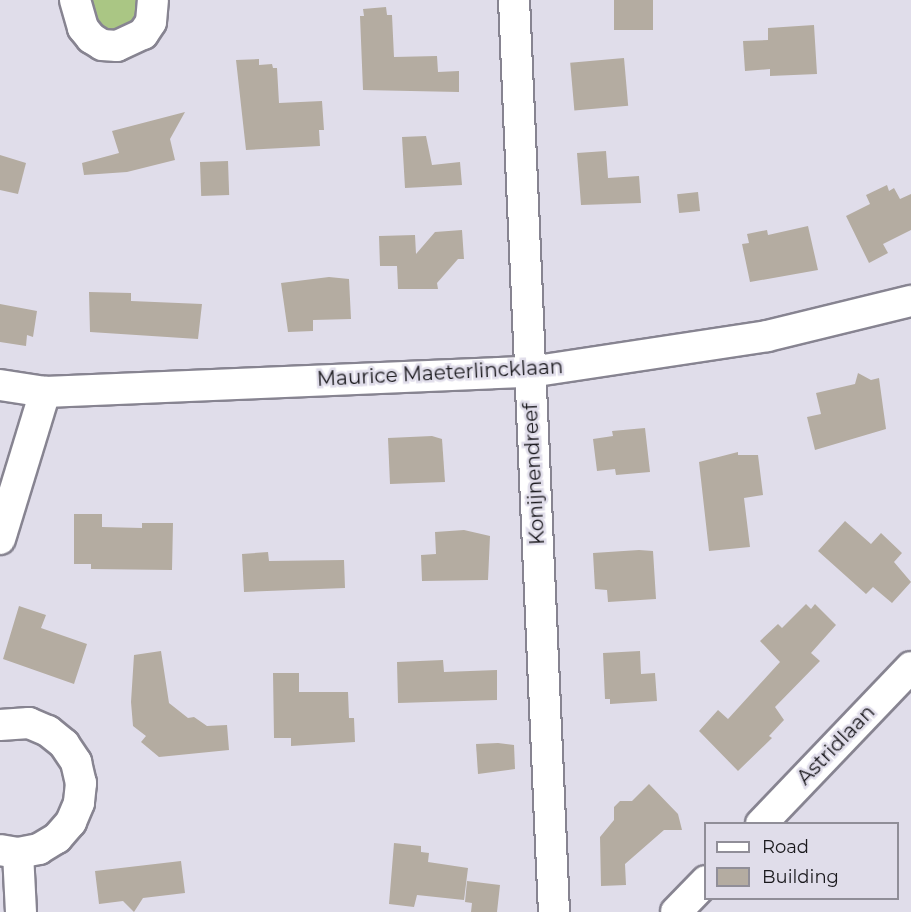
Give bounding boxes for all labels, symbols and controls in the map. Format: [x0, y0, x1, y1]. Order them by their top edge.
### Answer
street label: Maurice Maeterlincklaan [316, 355, 564, 391]
street label: Konijnendreef [518, 402, 550, 546]
street label: Astridlaan [792, 700, 880, 790]
legend [704, 822, 899, 900]
text: Road [762, 836, 809, 858]
text: Building [762, 866, 839, 888]

